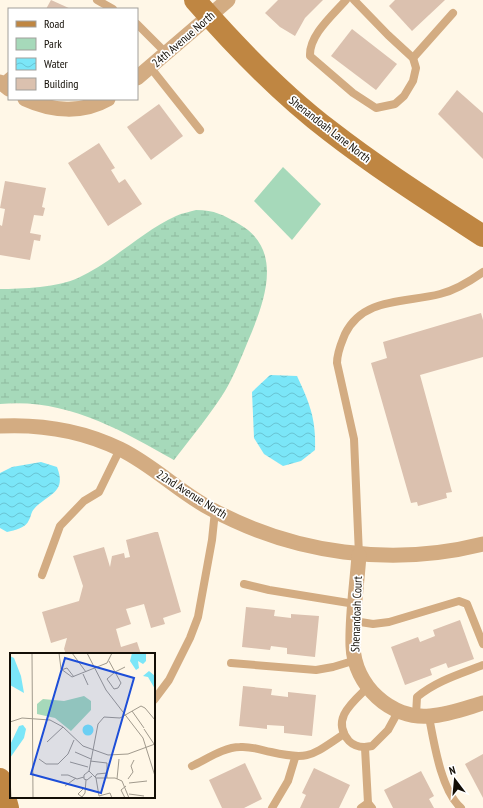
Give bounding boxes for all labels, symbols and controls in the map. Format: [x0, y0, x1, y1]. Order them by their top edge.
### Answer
legend [8, 8, 138, 100]
street label: 24th Avenue North [149, 8, 217, 70]
text: Road [44, 16, 64, 31]
text: Park [44, 36, 62, 51]
text: Water [44, 56, 69, 71]
text: Building [44, 76, 79, 91]
street label: Shenandoah Lane North [286, 92, 374, 166]
street label: 22nd Avenue North [154, 466, 230, 522]
street label: Shenandoah Court [347, 575, 365, 652]
inset map [10, 653, 155, 798]
north arrow [435, 760, 475, 800]
text: N [447, 763, 457, 778]

